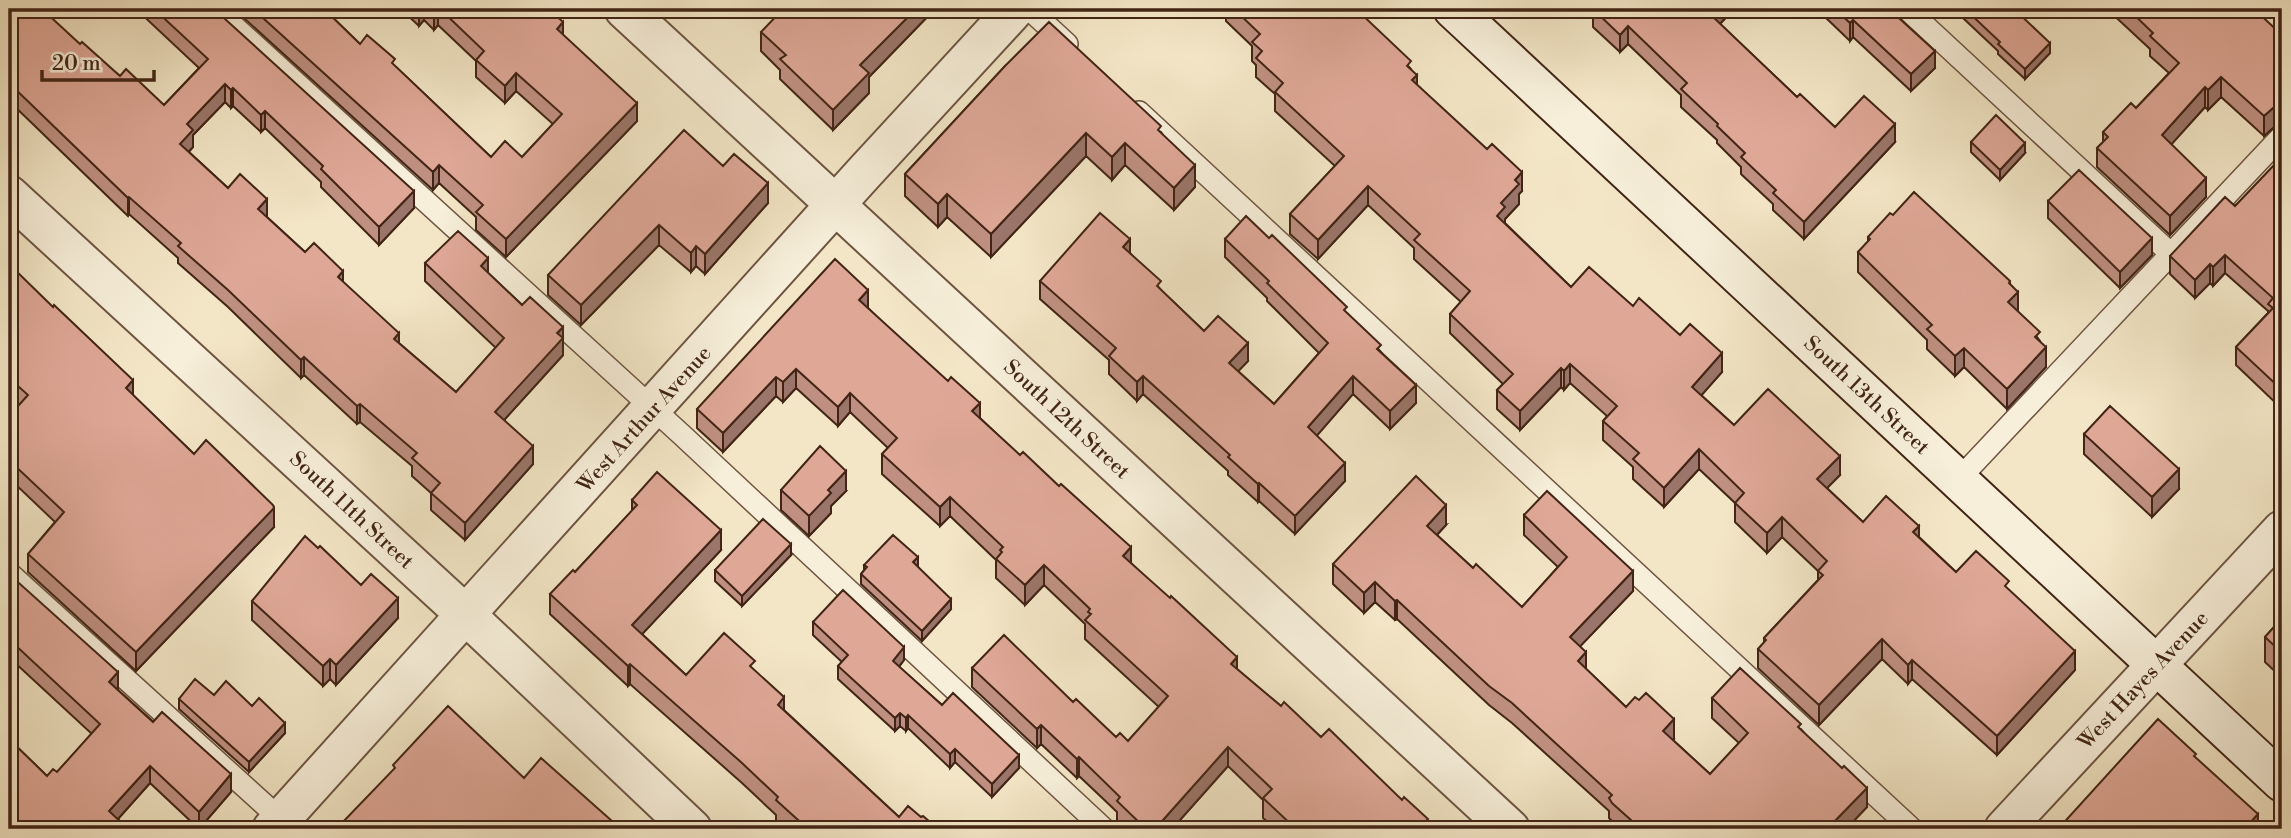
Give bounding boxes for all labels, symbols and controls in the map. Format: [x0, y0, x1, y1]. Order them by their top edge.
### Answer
scale bar [42, 38, 154, 82]
text: 20 m [52, 51, 101, 77]
street label: South 13th Street [1798, 331, 1935, 461]
street label: West Arthur Avenue [571, 341, 717, 499]
street label: South 12th Street [998, 355, 1135, 485]
street label: South 11th Street [284, 446, 419, 575]
street label: West Hayes Avenue [2072, 606, 2215, 756]

